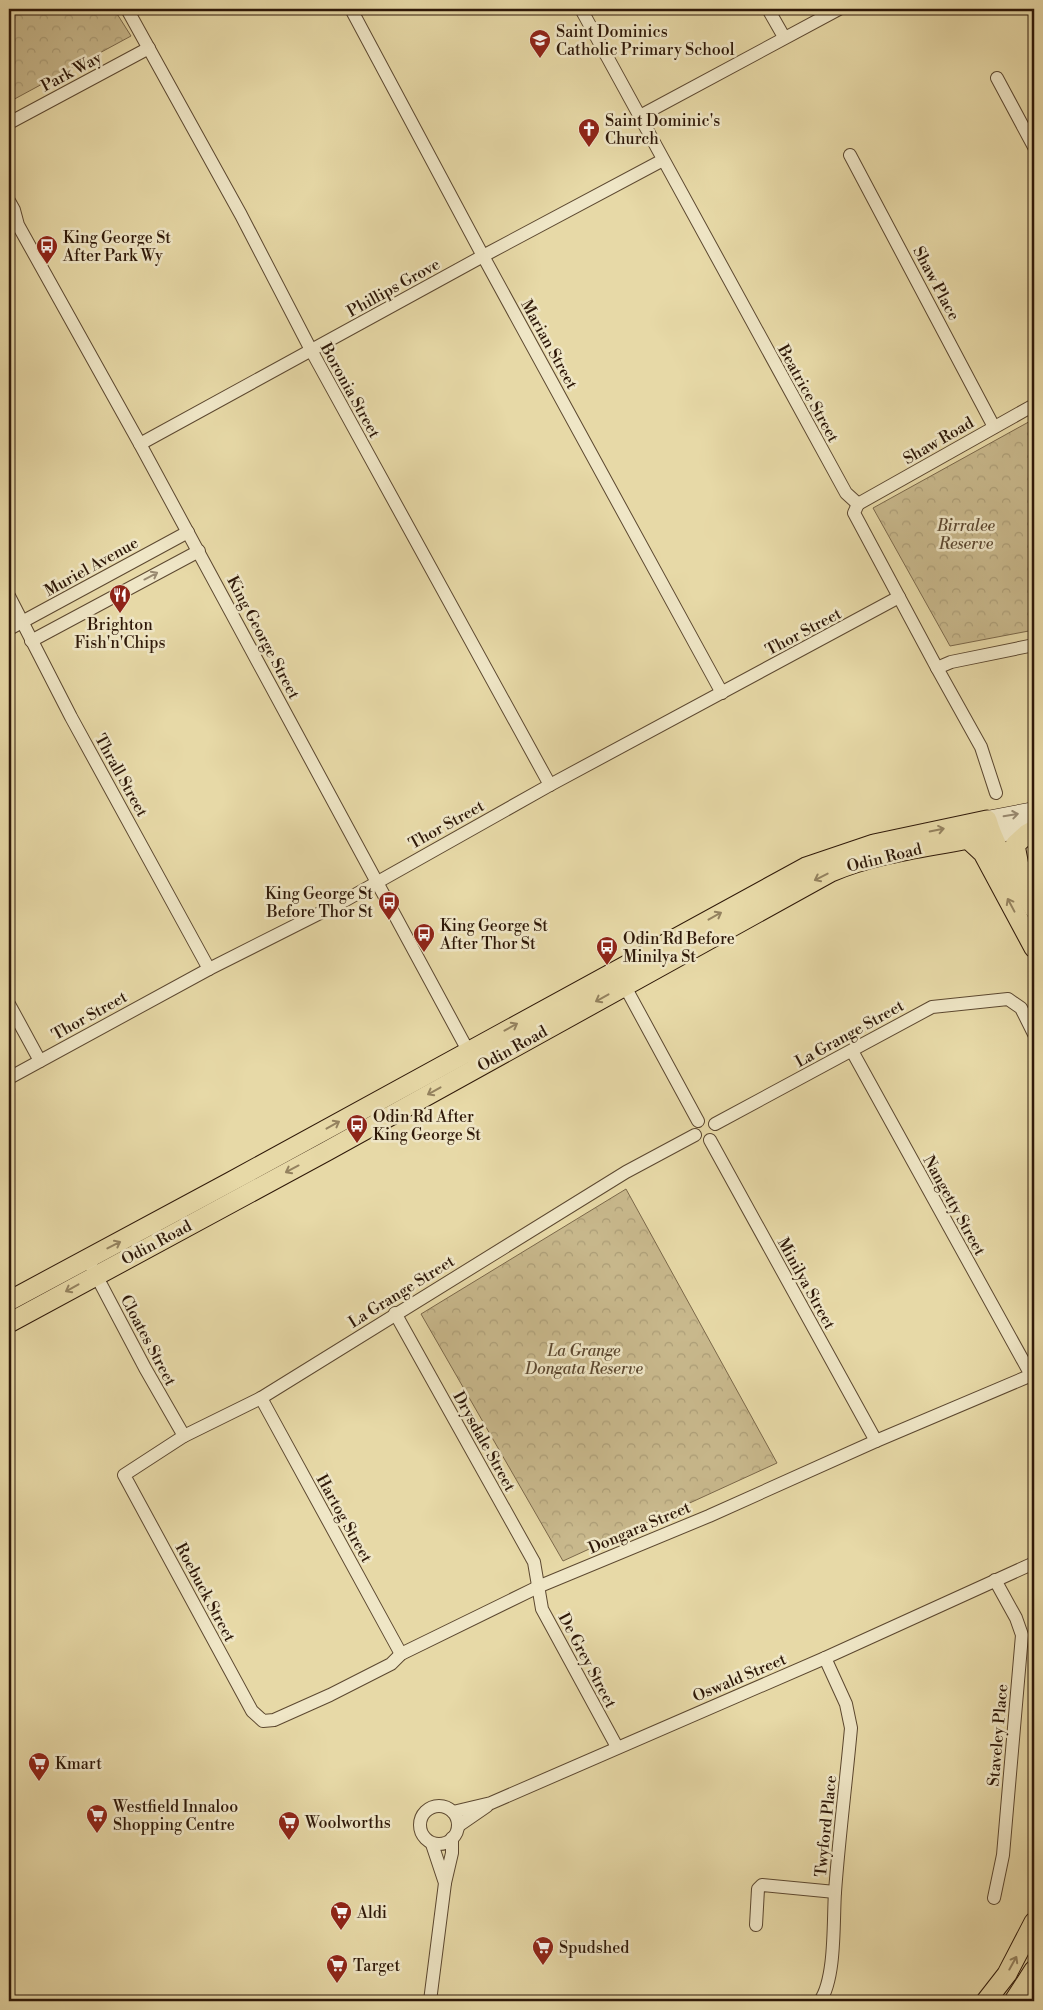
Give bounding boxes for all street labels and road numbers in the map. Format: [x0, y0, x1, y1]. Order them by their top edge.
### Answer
street label: Park Way [38, 48, 105, 96]
street label: Shaw Place [908, 243, 964, 324]
street label: Phillips Grove [344, 254, 443, 322]
street label: Marian Street [516, 296, 582, 393]
street label: Boronia Street [315, 339, 385, 442]
street label: Beatrice Street [773, 340, 843, 446]
street label: Shaw Road [900, 413, 977, 469]
street label: Muriel Avenue [41, 533, 142, 601]
street label: King George Street [222, 572, 304, 703]
street label: Thor Street [762, 603, 845, 660]
street label: Thrall Street [90, 731, 152, 821]
street label: Thor Street [405, 796, 488, 854]
street label: Odin Road [845, 839, 924, 877]
street label: Thor Street [48, 987, 131, 1045]
street label: La Grange Street [792, 996, 908, 1072]
street label: Odin Road [474, 1022, 551, 1076]
street label: Nangetty Street [918, 1152, 990, 1259]
street label: Odin Road [118, 1216, 195, 1270]
street label: Minilya Street [773, 1234, 840, 1333]
street label: La Grange Street [345, 1251, 458, 1332]
street label: Cloates Street [116, 1292, 181, 1390]
street label: Drysdale Street [448, 1388, 520, 1495]
street label: Hartog Street [312, 1471, 377, 1566]
street label: Dongara Street [585, 1497, 694, 1558]
street label: Roebuck Street [171, 1539, 240, 1646]
street label: De Grey Street [554, 1609, 621, 1712]
street label: Oswald Street [690, 1649, 789, 1707]
street label: Staveley Place [984, 1683, 1012, 1787]
street label: Twyford Place [811, 1774, 841, 1878]

